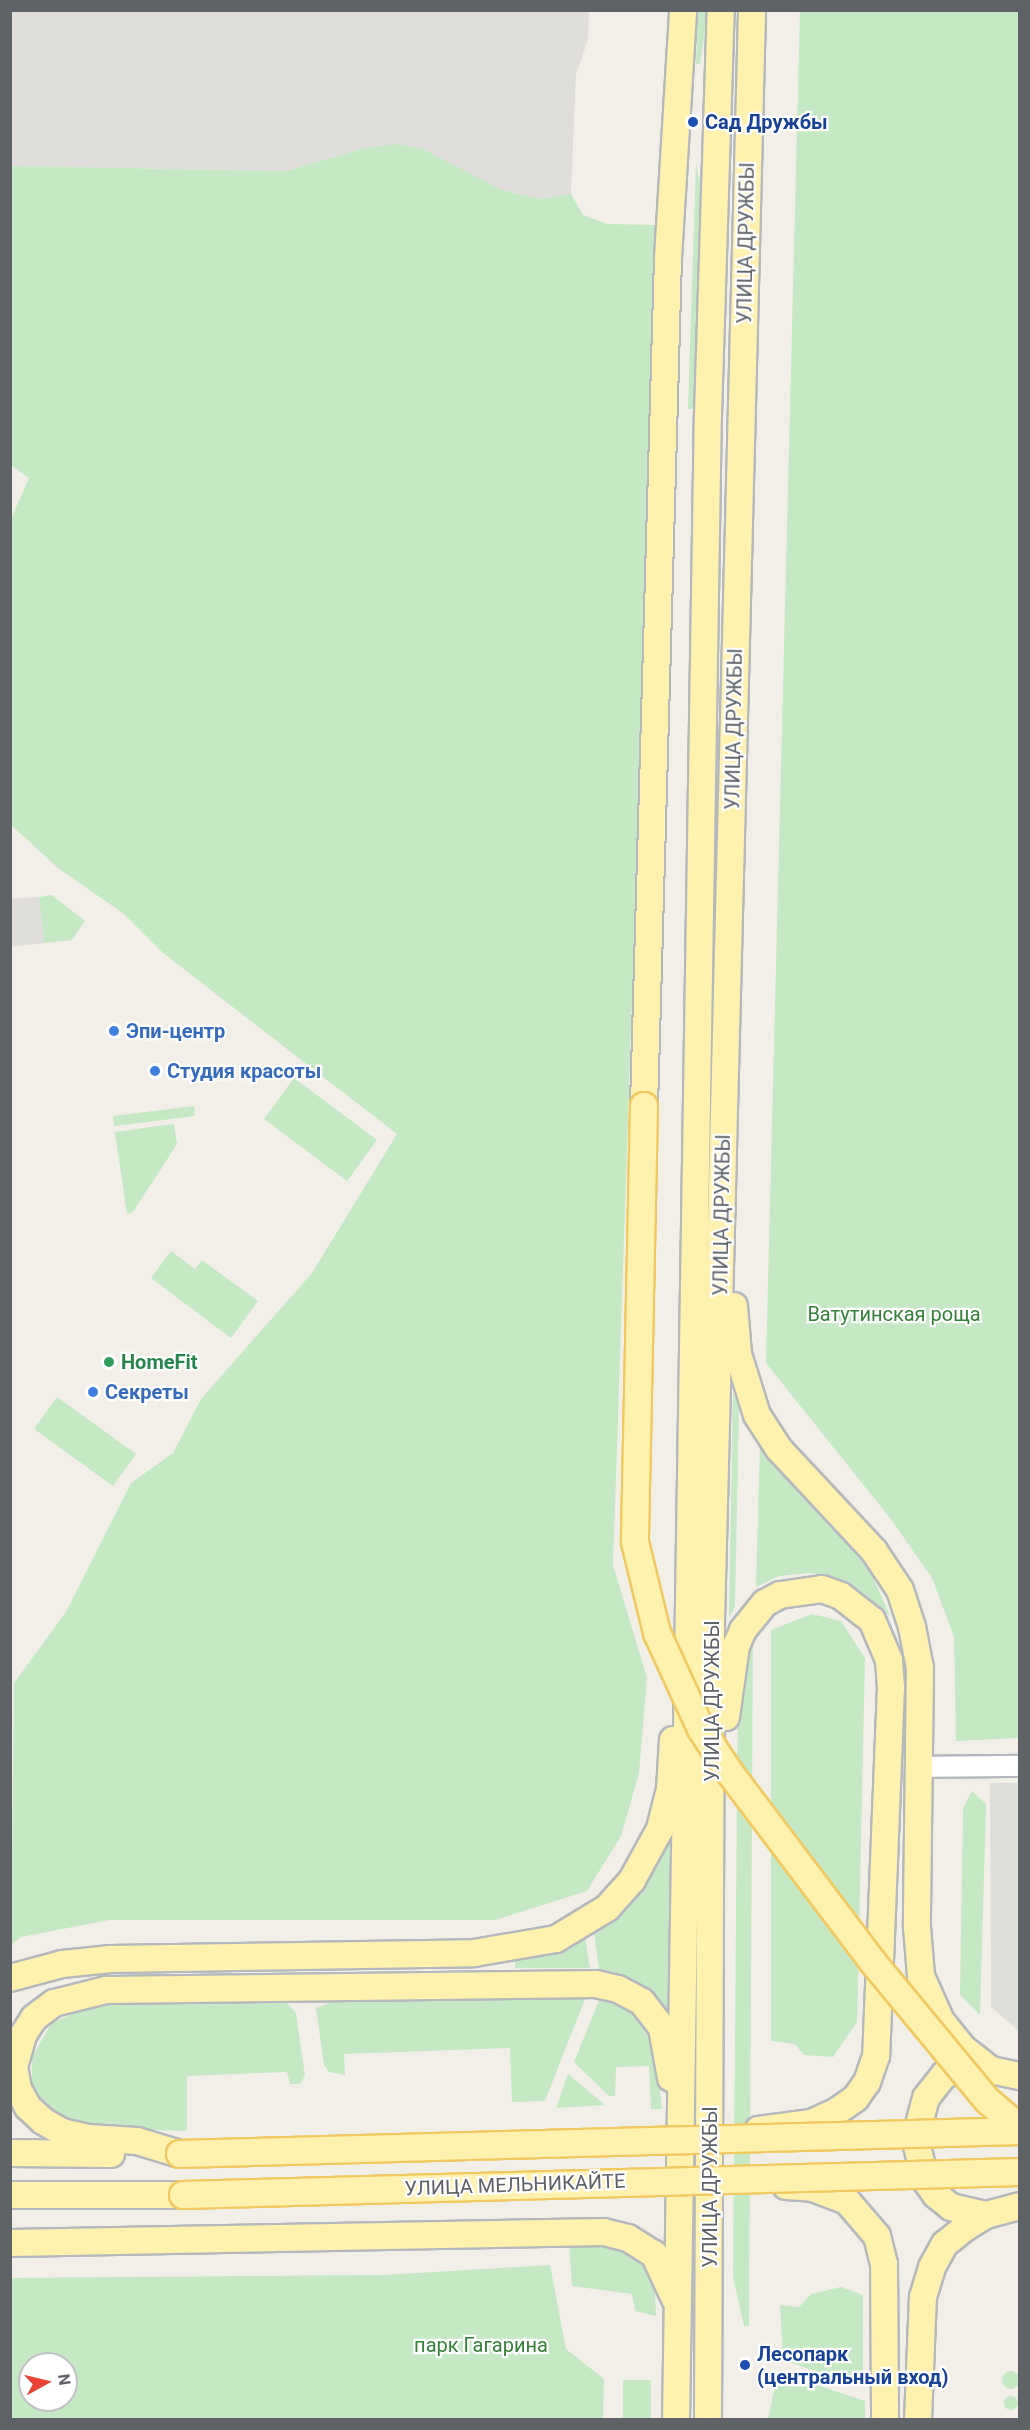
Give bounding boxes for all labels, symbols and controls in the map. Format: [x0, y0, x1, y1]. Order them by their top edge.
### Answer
place label: Сад Дружбы [705, 110, 828, 134]
marker: Сад Дружбы [686, 115, 700, 129]
street label: УЛИЦА ДРУЖБЫ [733, 162, 759, 324]
street label: УЛИЦА ДРУЖБЫ [721, 648, 747, 810]
place label: Эпи-центр [126, 1019, 225, 1043]
marker: Эпи-центр [107, 1024, 121, 1038]
place label: Студия красоты [167, 1059, 321, 1083]
marker: Студия красоты [148, 1064, 162, 1078]
street label: УЛИЦА ДРУЖБЫ [709, 1134, 735, 1296]
park label: Ватутинская роща [807, 1302, 981, 1326]
place label: HomeFit [121, 1350, 198, 1374]
marker: HomeFit [102, 1355, 116, 1369]
place label: Секреты [105, 1380, 189, 1404]
marker: Секреты [86, 1385, 100, 1399]
street label: УЛИЦА ДРУЖБЫ [700, 1620, 724, 1782]
street label: УЛИЦА ДРУЖБЫ [698, 2106, 722, 2268]
street label: УЛИЦА МЕЛЬНИКАЙТЕ [404, 2169, 626, 2201]
park label: парк Гагарина [414, 2333, 548, 2357]
place label: Лесопарк (центральный вход) [757, 2342, 948, 2389]
north arrow [18, 2352, 78, 2412]
marker: Лесопарк (центральный вход) [738, 2358, 752, 2372]
text: N [54, 2373, 75, 2387]

